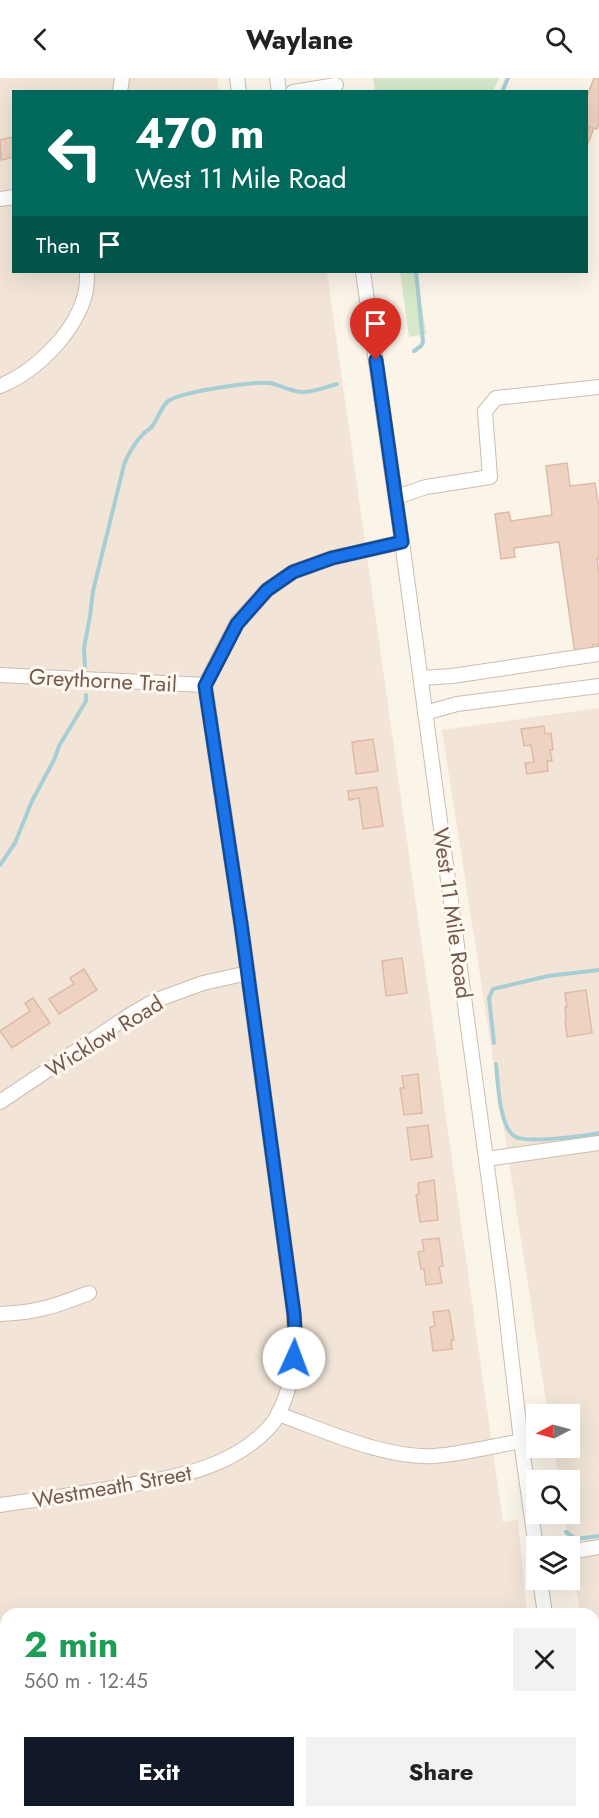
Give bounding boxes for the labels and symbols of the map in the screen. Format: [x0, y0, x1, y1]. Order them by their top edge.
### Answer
pin [350, 298, 401, 360]
street label: Greythorne Trail [28, 660, 178, 700]
street label: West 11 Mile Road [425, 825, 481, 1001]
street label: Wicklow Road [39, 987, 169, 1085]
position arrow [262, 1326, 326, 1390]
north arrow [526, 1404, 580, 1458]
street label: Westmeath Street [30, 1456, 195, 1516]

